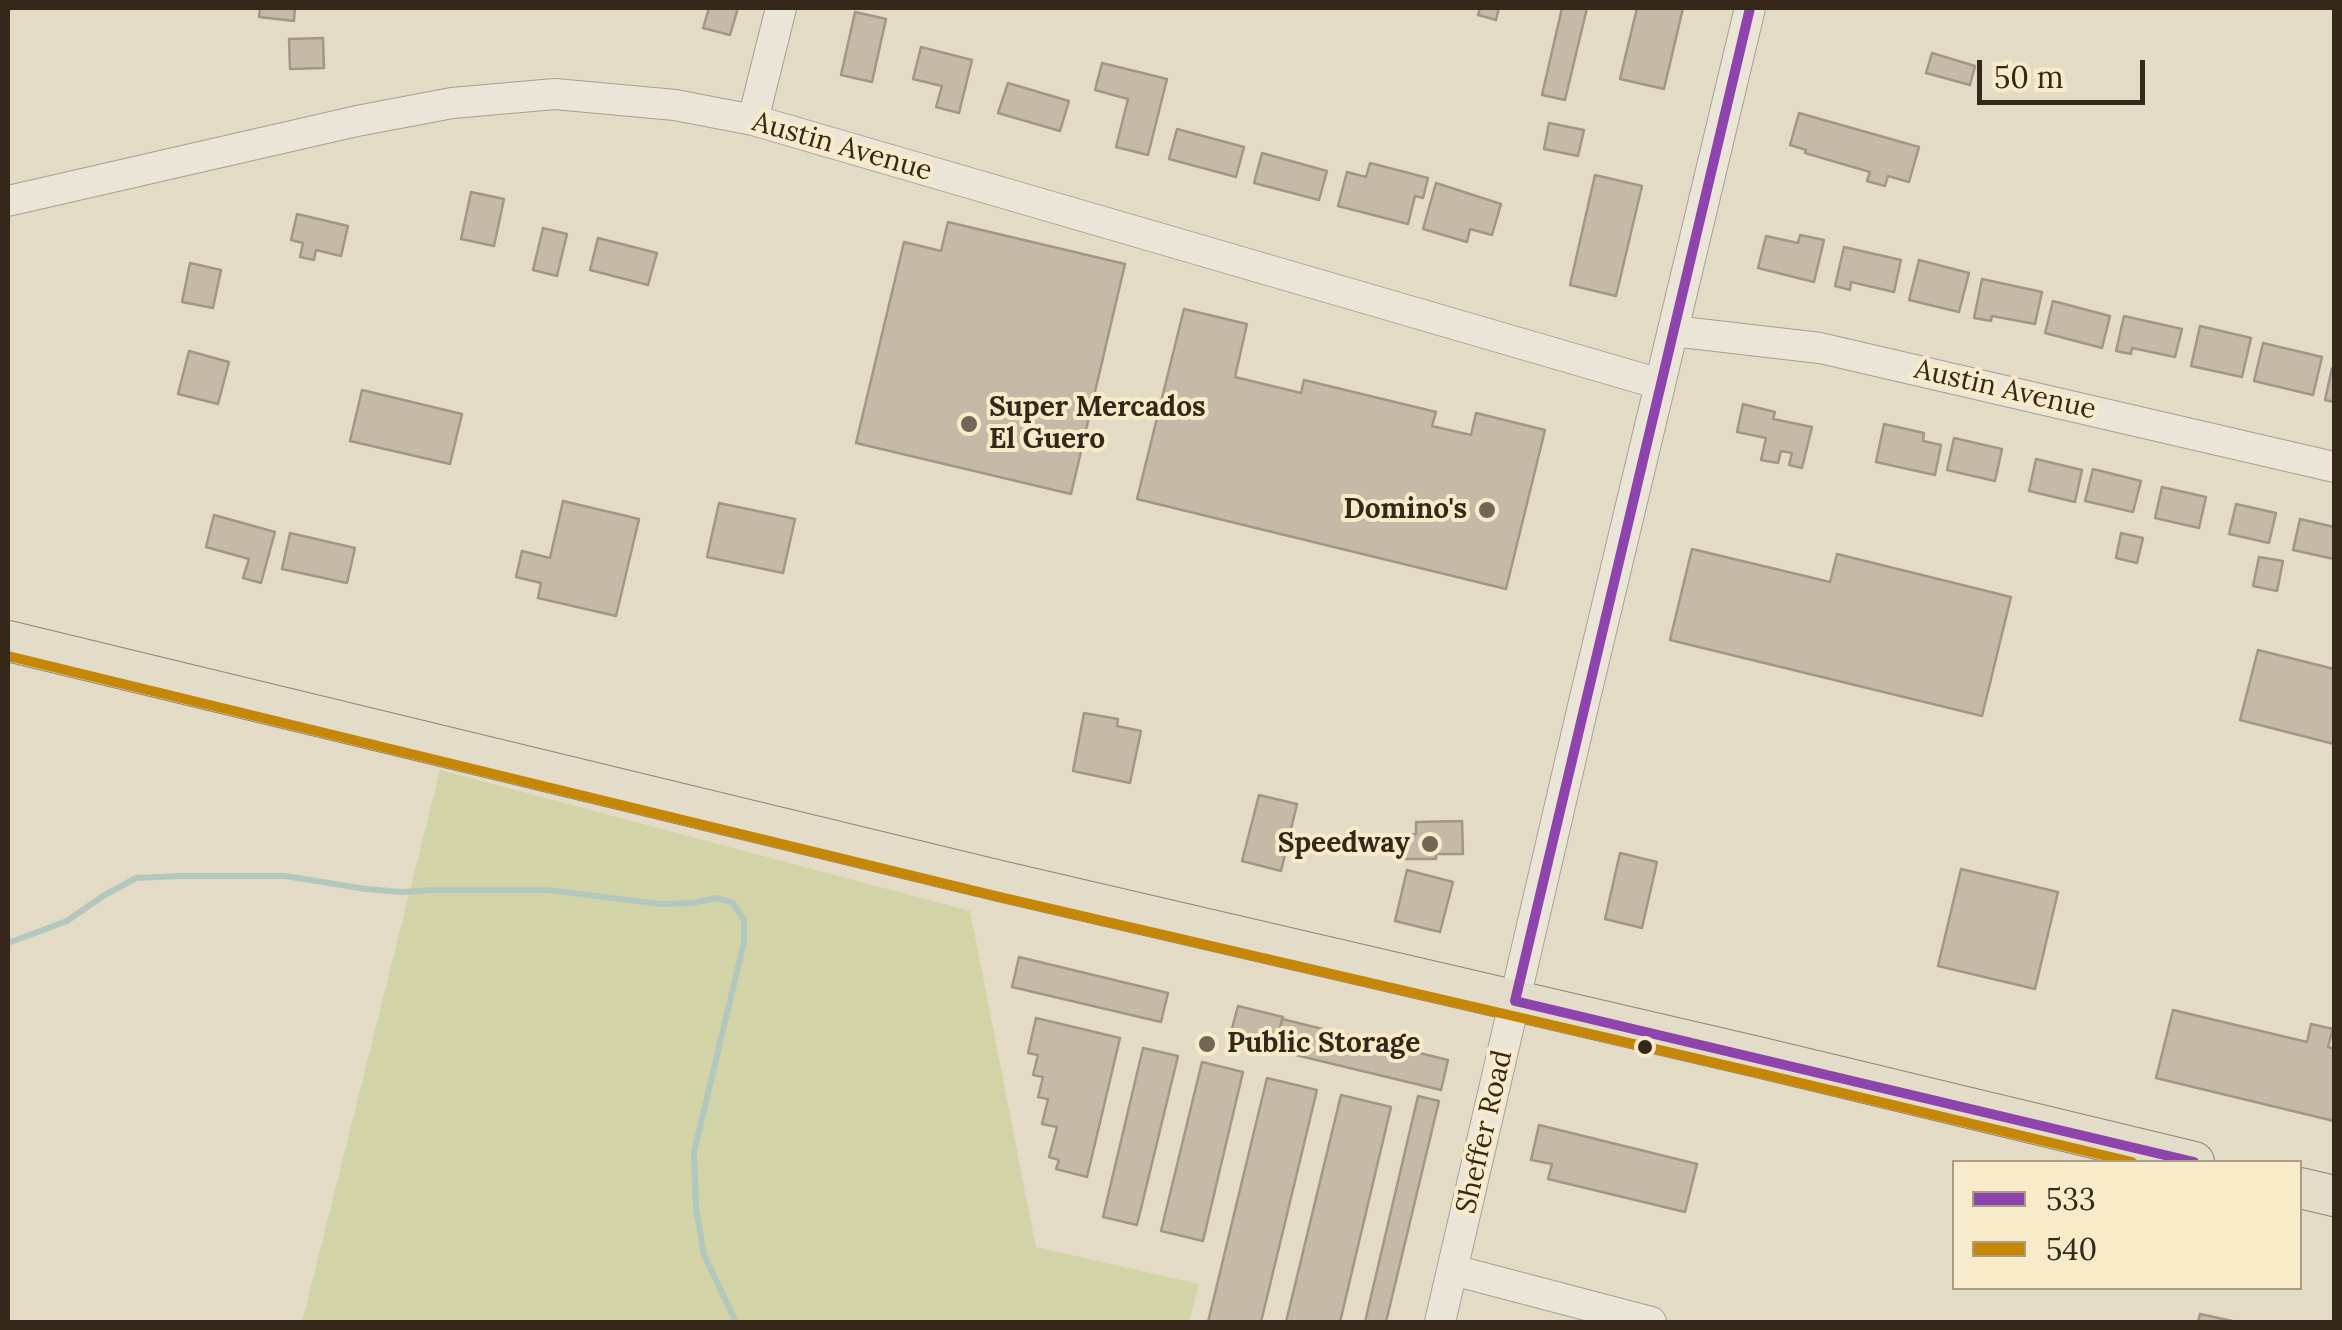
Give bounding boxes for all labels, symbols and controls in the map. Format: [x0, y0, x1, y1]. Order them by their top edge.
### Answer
scale bar [1982, 40, 2150, 102]
text: 50 m [1994, 58, 2064, 96]
street label: Austin Avenue [748, 105, 936, 189]
street label: Austin Avenue [1911, 353, 2099, 427]
place label: Super Mercados El Guero [989, 391, 1206, 457]
marker: Super Mercados El Guero [958, 413, 980, 435]
place label: Domino's [1343, 493, 1467, 527]
marker: Domino's [1476, 499, 1498, 521]
place label: Speedway [1278, 827, 1410, 861]
marker: Speedway [1419, 833, 1441, 855]
place label: Public Storage [1227, 1027, 1420, 1061]
marker: Public Storage [1196, 1033, 1218, 1055]
unlabelled marker [1635, 1037, 1655, 1057]
street label: Sheffer Road [1450, 1047, 1520, 1217]
legend [1952, 1160, 2302, 1290]
text: 533 [2046, 1180, 2096, 1218]
text: 540 [2046, 1230, 2097, 1268]

